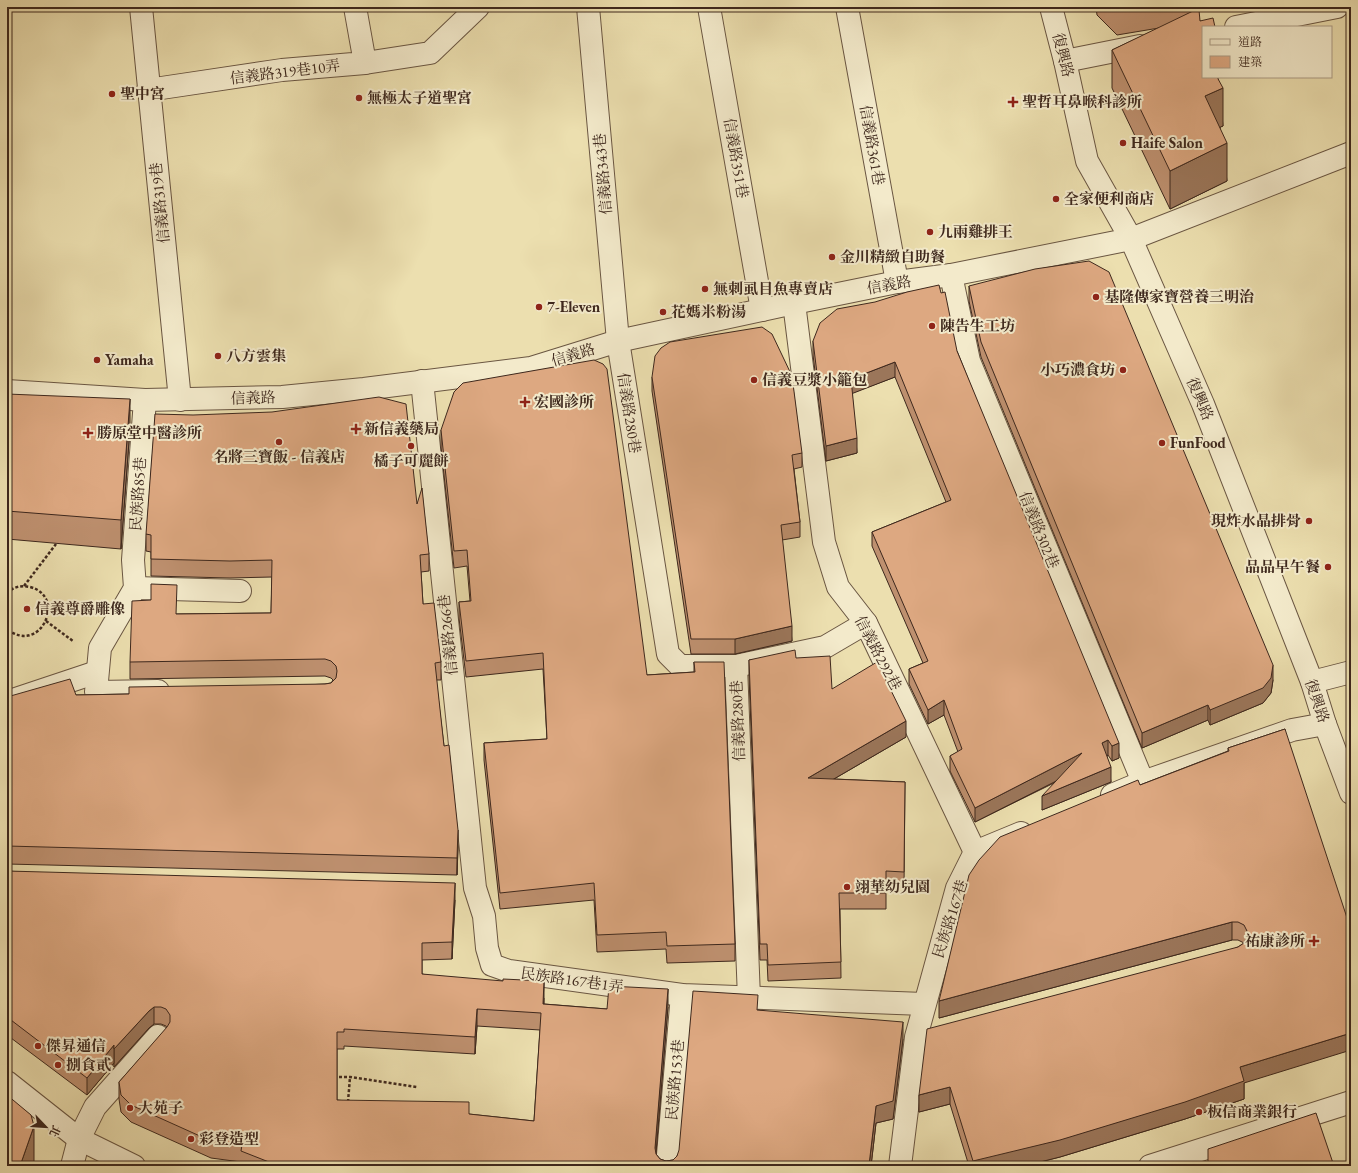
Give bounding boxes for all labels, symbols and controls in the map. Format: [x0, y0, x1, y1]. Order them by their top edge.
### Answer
legend [1202, 26, 1332, 78]
street label: 復興路 [1049, 31, 1078, 79]
text: 道路 [1238, 34, 1262, 50]
text: 建築 [1238, 54, 1262, 70]
street label: 信義路319巷10弄 [229, 55, 341, 88]
place label: 聖中宮 [120, 84, 165, 103]
place label: 無極太子道聖宮 [367, 88, 472, 107]
marker: 聖中宮 [107, 89, 117, 99]
place label: 聖哲耳鼻喉科診所 [1022, 92, 1142, 111]
marker: 無極太子道聖宮 [354, 93, 364, 103]
marker: 聖哲耳鼻喉科診所 [1007, 96, 1019, 108]
street label: 信義路361巷 [856, 103, 889, 187]
street label: 信義路351巷 [720, 116, 753, 200]
street label: 信義路343巷 [589, 133, 616, 216]
place label: Haife Salon [1131, 133, 1203, 152]
marker: Haife Salon [1118, 138, 1128, 148]
street label: 信義路319巷 [146, 161, 173, 245]
place label: 全家便利商店 [1064, 189, 1154, 208]
marker: 全家便利商店 [1051, 194, 1061, 204]
place label: 九兩雞排王 [938, 222, 1013, 241]
marker: 九兩雞排王 [925, 227, 935, 237]
place label: 金川精緻自助餐 [840, 247, 945, 266]
marker: 金川精緻自助餐 [827, 252, 837, 262]
street label: 信義路 [865, 271, 913, 298]
place label: 無刺虱目魚專賣店 [713, 279, 833, 298]
marker: 無刺虱目魚專賣店 [700, 284, 710, 294]
place label: 基隆傳家寶營養三明治 [1104, 287, 1254, 306]
marker: 基隆傳家寶營養三明治 [1091, 292, 1101, 302]
place label: 7-Eleven [547, 297, 601, 316]
marker: 7-Eleven [534, 302, 544, 312]
place label: 花媽米粉湯 [671, 302, 746, 321]
marker: 花媽米粉湯 [658, 307, 668, 317]
place label: 陳告生工坊 [940, 316, 1015, 335]
marker: 陳告生工坊 [927, 321, 937, 331]
street label: 信義路 [549, 339, 597, 370]
place label: 八方雲集 [226, 346, 286, 365]
place label: Yamaha [105, 350, 154, 369]
marker: 八方雲集 [213, 351, 223, 361]
marker: Yamaha [92, 355, 102, 365]
place label: 小巧濃食坊 [1040, 360, 1115, 379]
marker: 小巧濃食坊 [1118, 365, 1128, 375]
place label: 信義豆漿小籠包 [762, 370, 867, 389]
street label: 信義路280巷 [614, 371, 645, 455]
street label: 復興路 [1183, 374, 1218, 423]
marker: 信義豆漿小籠包 [749, 375, 759, 385]
street label: 信義路 [230, 387, 276, 408]
place label: 宏國診所 [534, 392, 594, 411]
marker: 宏國診所 [519, 396, 531, 408]
place label: 新信義藥局 [364, 419, 439, 438]
place label: 勝原堂中醫診所 [97, 423, 202, 442]
marker: 新信義藥局 [351, 424, 361, 434]
marker: 勝原堂中醫診所 [82, 427, 94, 439]
place label: FunFood [1170, 433, 1227, 452]
marker: 名將三寶飯 - 信義店 [274, 437, 284, 447]
marker: FunFood [1157, 438, 1167, 448]
marker: 橘子可麗餅 [406, 441, 416, 451]
place label: 名將三寶飯 - 信義店 [213, 447, 345, 466]
place label: 橘子可麗餅 [373, 451, 449, 470]
street label: 民族路85巷 [125, 456, 150, 532]
street label: 信義路302巷 [1015, 488, 1064, 571]
place label: 現炸水晶排骨 [1211, 511, 1301, 530]
marker: 現炸水晶排骨 [1304, 516, 1314, 526]
place label: 品品早午餐 [1245, 557, 1320, 576]
marker: 品品早午餐 [1323, 562, 1333, 572]
street label: 信義路266巷 [434, 593, 461, 677]
place label: 信義尊爵雕像 [35, 599, 125, 618]
marker: 信義尊爵雕像 [22, 604, 32, 614]
street label: 信義路292巷 [851, 612, 906, 693]
street label: 復興路 [1301, 676, 1334, 725]
street label: 信義路280巷 [727, 680, 748, 762]
place label: 翊華幼兒園 [855, 877, 930, 896]
street label: 民族路167巷 [928, 877, 971, 961]
marker: 翊華幼兒園 [842, 882, 852, 892]
place label: 祐康診所 [1245, 931, 1305, 950]
marker: 祐康診所 [1308, 935, 1320, 947]
street label: 民族路167巷1弄 [519, 963, 625, 996]
place label: 傑昇通信 [46, 1036, 106, 1055]
street label: 民族路153巷 [661, 1038, 688, 1121]
marker: 傑昇通信 [33, 1041, 43, 1051]
place label: 捌食貳 [66, 1055, 111, 1074]
marker: 捌食貳 [53, 1060, 63, 1070]
place label: 大苑子 [138, 1098, 183, 1117]
place label: 板信商業銀行 [1207, 1102, 1297, 1121]
marker: 大苑子 [125, 1103, 135, 1113]
north arrow [26, 1107, 66, 1147]
marker: 板信商業銀行 [1194, 1107, 1204, 1117]
text: 北 [46, 1123, 64, 1139]
place label: 彩登造型 [199, 1129, 259, 1148]
marker: 彩登造型 [186, 1134, 196, 1144]

